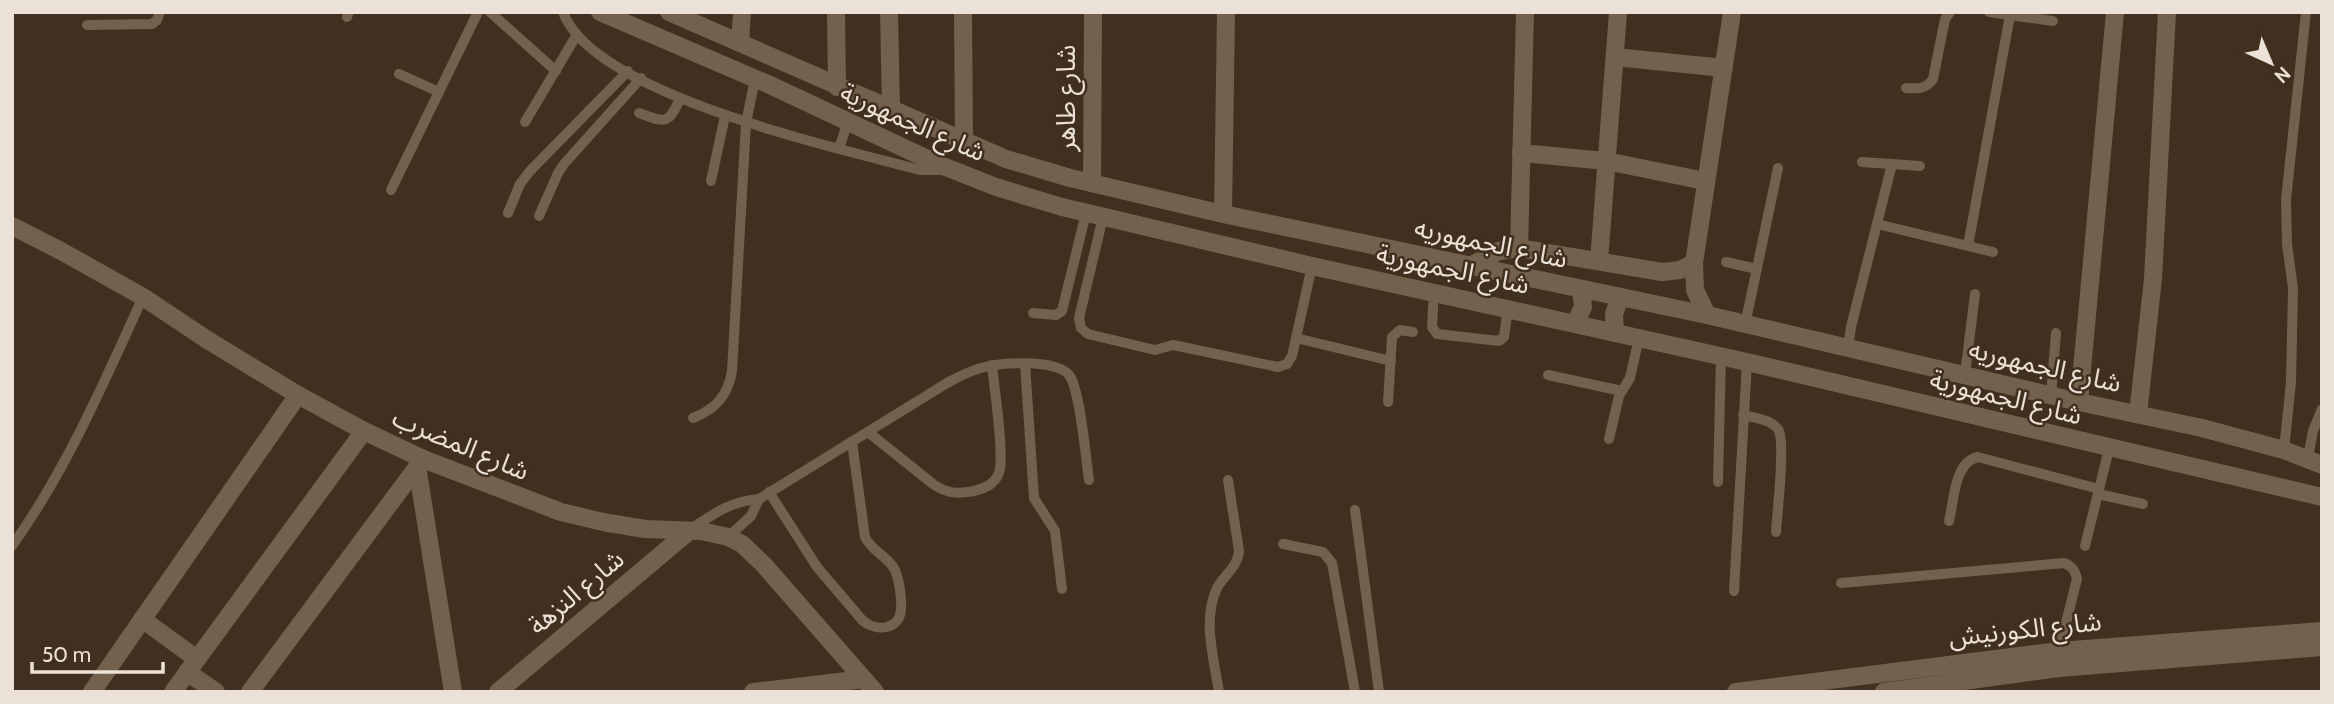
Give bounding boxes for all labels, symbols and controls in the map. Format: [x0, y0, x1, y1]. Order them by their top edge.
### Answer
north arrow [2236, 28, 2306, 98]
street label: شارع طاهر [1050, 45, 1085, 152]
text: N [2270, 62, 2295, 88]
street label: شارع الجمهورية [834, 76, 991, 171]
street label: شارع الجمهوريه [1411, 211, 1570, 278]
street label: شارع الجمهورية [1373, 237, 1532, 304]
street label: شارع الجمهوريه [1965, 333, 2124, 402]
street label: شارع الجمهورية [1926, 363, 2085, 434]
street label: شارع المضرب [387, 401, 534, 490]
street label: شارع النزهة [522, 543, 632, 644]
street label: شارع الكورنيش [1947, 605, 2103, 656]
scale bar [32, 630, 163, 674]
text: 50 m [42, 642, 91, 667]

